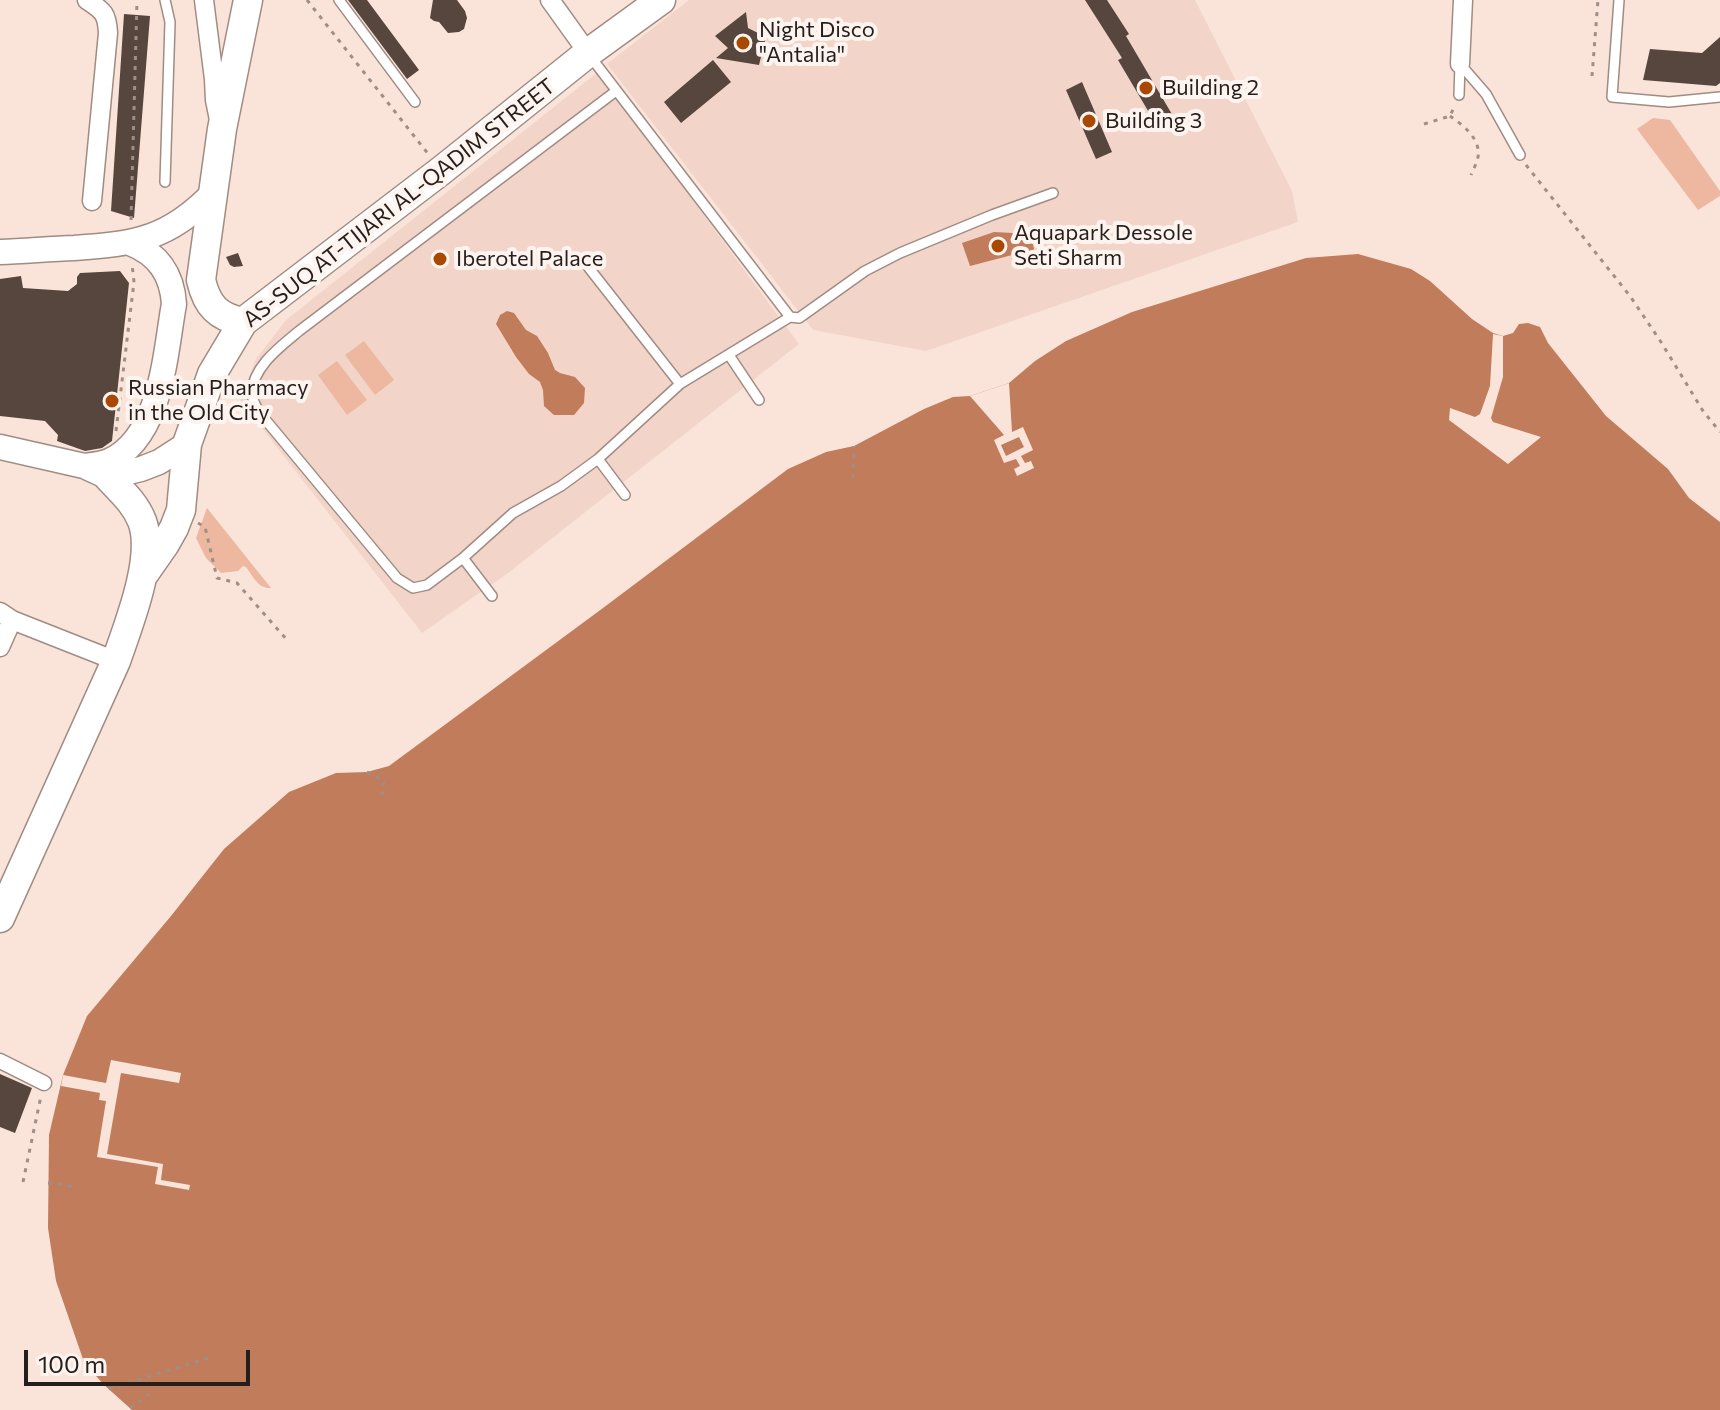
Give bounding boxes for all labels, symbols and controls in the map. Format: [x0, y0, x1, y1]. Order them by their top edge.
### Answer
place label: Night Disco "Antalia" [759, 17, 875, 68]
marker: Night Disco "Antalia" [734, 34, 752, 52]
street label: AS-SUQ AT-TIJARI AL-QADIM STREET [238, 73, 560, 333]
place label: Building 2 [1162, 75, 1259, 101]
marker: Building 2 [1137, 79, 1155, 97]
place label: Building 3 [1105, 108, 1202, 134]
marker: Building 3 [1080, 112, 1098, 130]
place label: Aquapark Dessole Seti Sharm [1014, 220, 1193, 272]
marker: Aquapark Dessole Seti Sharm [989, 237, 1007, 255]
place label: Iberotel Palace [456, 246, 603, 272]
marker: Iberotel Palace [431, 250, 449, 268]
place label: Russian Pharmacy in the Old City [128, 375, 309, 426]
marker: Russian Pharmacy in the Old City [103, 392, 121, 410]
scale bar [28, 1334, 254, 1384]
text: 100 m [38, 1349, 105, 1378]

